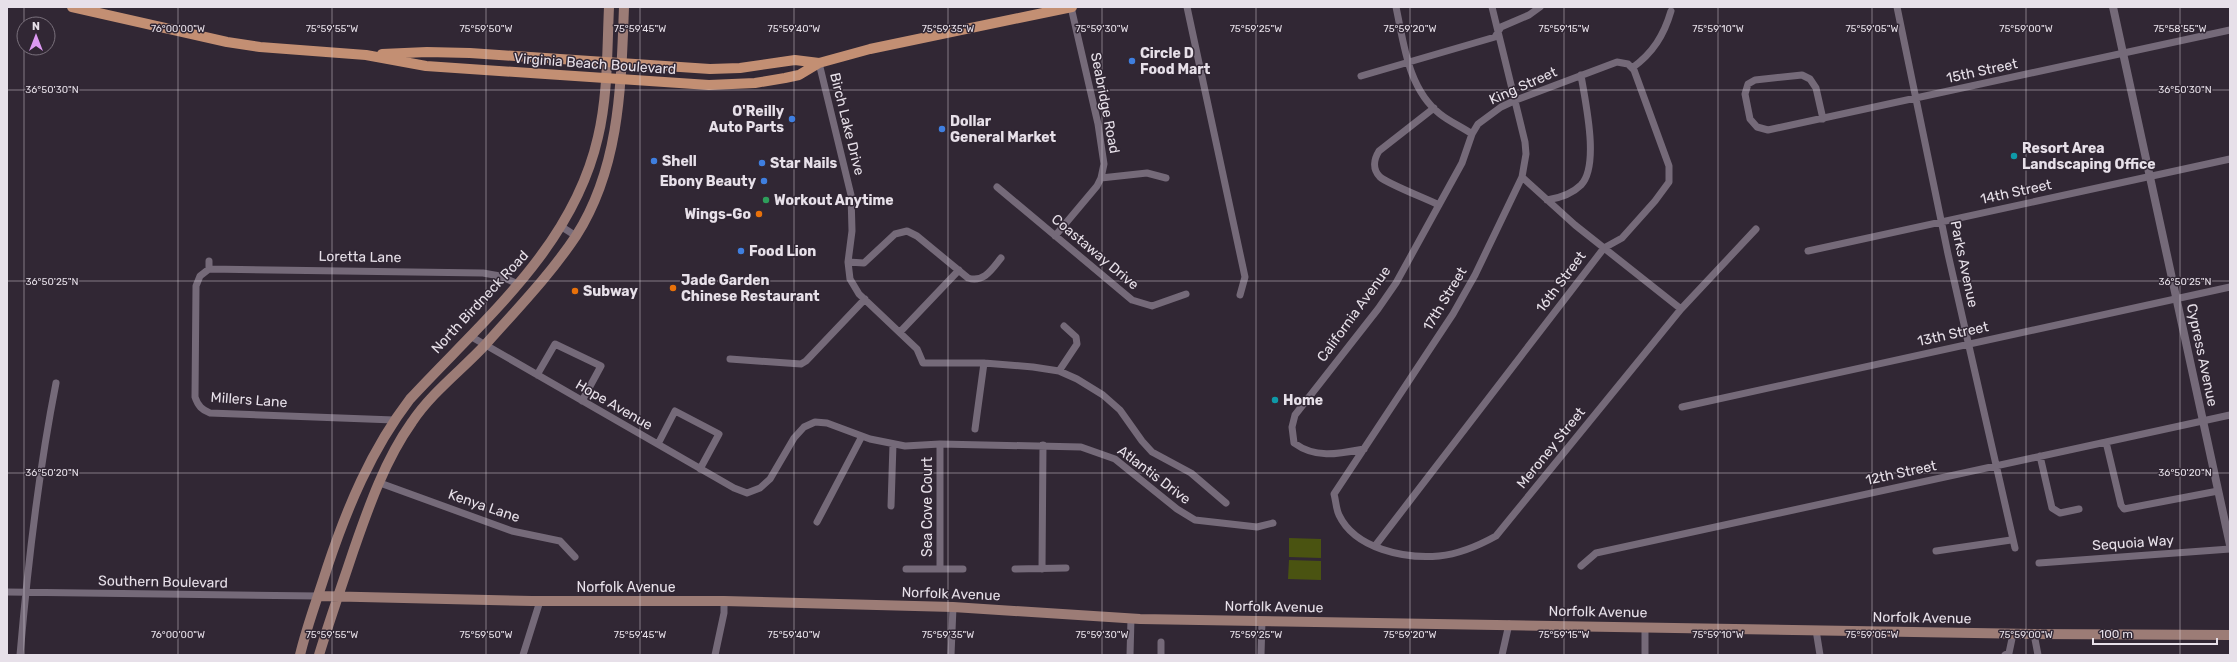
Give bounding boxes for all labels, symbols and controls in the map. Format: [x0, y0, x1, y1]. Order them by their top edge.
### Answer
north arrow [16, 16, 56, 56]
text: N [32, 20, 40, 33]
text: 76°00'00"W [151, 23, 205, 35]
text: 75°59'55"W [306, 23, 358, 35]
text: 75°59'50"W [459, 23, 513, 35]
text: 75°59'45"W [614, 23, 666, 35]
text: 75°59'40"W [768, 23, 820, 35]
text: 75°59'35"W [922, 23, 974, 35]
text: 75°59'30"W [1075, 23, 1129, 35]
text: 75°59'25"W [1230, 23, 1282, 35]
text: 75°59'20"W [1384, 23, 1436, 35]
text: 75°59'15"W [1539, 23, 1589, 35]
text: 75°59'10"W [1692, 23, 1744, 35]
text: 75°59'05"W [1845, 23, 1899, 35]
text: 75°59'00"W [1999, 23, 2053, 35]
text: 75°58'55"W [2153, 23, 2207, 35]
place label: Circle D Food Mart [1140, 45, 1211, 78]
street label: Virginia Beach Boulevard [513, 50, 677, 78]
street label: Seabridge Road [1087, 51, 1123, 155]
street label: 15th Street [1945, 55, 2020, 87]
marker: Circle D Food Mart [1127, 56, 1137, 66]
street label: King Street [1486, 63, 1560, 109]
street label: Birch Lake Drive [826, 71, 868, 177]
text: 36°50'30"N [25, 84, 79, 96]
text: 36°50'30"N [2158, 84, 2212, 96]
place label: O'Reilly Auto Parts [709, 103, 785, 136]
place label: Dollar General Market [950, 113, 1057, 146]
marker: O'Reilly Auto Parts [787, 114, 797, 124]
marker: Dollar General Market [937, 124, 947, 134]
place label: Resort Area Landscaping Office [2022, 140, 2156, 173]
marker: Resort Area Landscaping Office [2009, 151, 2019, 161]
place label: Shell [662, 153, 697, 170]
place label: Star Nails [770, 155, 837, 172]
marker: Shell [649, 156, 659, 166]
marker: Star Nails [757, 158, 767, 168]
place label: Ebony Beauty [660, 173, 757, 190]
marker: Ebony Beauty [759, 176, 769, 186]
street label: 14th Street [1979, 176, 2054, 208]
place label: Workout Anytime [774, 192, 894, 209]
marker: Workout Anytime [761, 195, 771, 205]
place label: Wings-Go [684, 206, 751, 223]
marker: Wings-Go [754, 209, 764, 219]
street label: Coastaway Drive [1048, 211, 1142, 293]
street label: Parks Avenue [1947, 219, 1982, 309]
place label: Food Lion [749, 243, 816, 260]
marker: Food Lion [736, 246, 746, 256]
street label: North Birdneck Road [428, 247, 532, 357]
street label: Loretta Lane [318, 248, 402, 266]
street label: 16th Street [1532, 248, 1590, 316]
street label: California Avenue [1314, 263, 1395, 365]
street label: 17th Street [1419, 264, 1471, 334]
place label: Jade Garden Chinese Restaurant [681, 272, 820, 305]
text: 36°50'25"N [26, 276, 78, 288]
text: 36°50'25"N [2159, 276, 2211, 288]
place label: Subway [583, 283, 638, 300]
marker: Jade Garden Chinese Restaurant [668, 283, 678, 293]
marker: Subway [570, 286, 580, 296]
street label: Cypress Avenue [2183, 302, 2221, 408]
street label: 13th Street [1916, 318, 1991, 350]
street label: Hope Avenue [572, 376, 656, 434]
street label: Millers Lane [210, 389, 288, 411]
place label: Home [1283, 392, 1323, 409]
marker: Home [1270, 395, 1280, 405]
street label: Meroney Street [1513, 404, 1589, 492]
street label: Atlantis Drive [1114, 442, 1194, 508]
street label: Sea Cove Court [919, 456, 936, 557]
street label: 12th Street [1864, 457, 1939, 489]
text: 36°50'20"N [25, 467, 79, 479]
text: 36°50'20"N [2158, 467, 2212, 479]
street label: Kenya Lane [446, 486, 522, 526]
street label: Sequoia Way [2092, 532, 2175, 554]
street label: Southern Boulevard [98, 572, 228, 592]
street label: Norfolk Avenue [577, 579, 676, 596]
street label: Norfolk Avenue [901, 584, 1001, 604]
street label: Norfolk Avenue [1224, 598, 1324, 616]
street label: Norfolk Avenue [1548, 603, 1648, 621]
street label: Norfolk Avenue [1872, 609, 1972, 627]
scale bar [2093, 620, 2217, 646]
text: 100 m [2099, 627, 2133, 641]
text: 76°00'00"W [151, 629, 205, 641]
text: 75°59'55"W [306, 629, 358, 641]
text: 75°59'50"W [459, 629, 513, 641]
text: 75°59'45"W [614, 629, 666, 641]
text: 75°59'40"W [768, 629, 820, 641]
text: 75°59'35"W [922, 629, 974, 641]
text: 75°59'30"W [1075, 629, 1129, 641]
text: 75°59'25"W [1230, 629, 1282, 641]
text: 75°59'20"W [1384, 629, 1436, 641]
text: 75°59'15"W [1539, 629, 1589, 641]
text: 75°59'10"W [1692, 629, 1744, 641]
text: 75°59'05"W [1845, 629, 1899, 641]
text: 75°59'00"W [1999, 629, 2053, 641]

